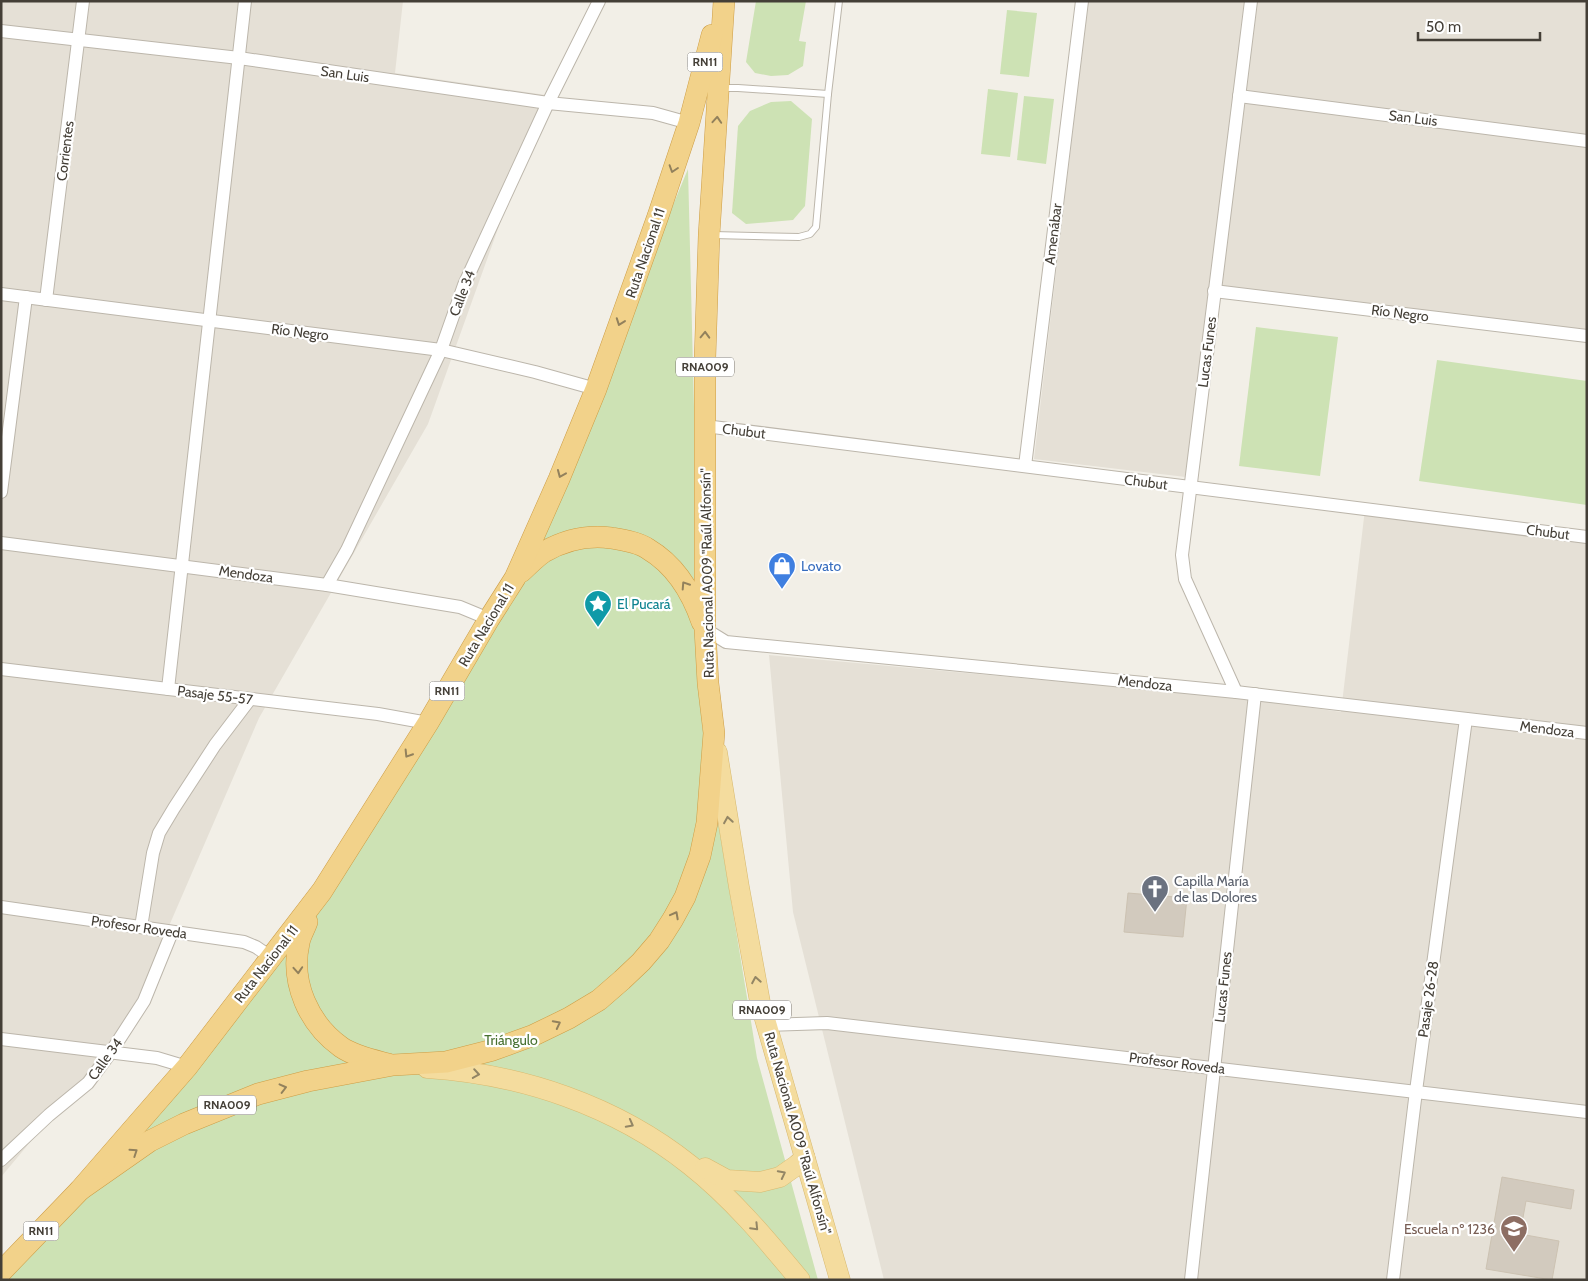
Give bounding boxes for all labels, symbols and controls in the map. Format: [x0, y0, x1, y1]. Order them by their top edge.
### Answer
scale bar [1418, 10, 1540, 42]
text: 50 m [1426, 18, 1461, 36]
road number: RN11 [688, 52, 722, 72]
street label: San Luis [320, 62, 371, 86]
street label: San Luis [1388, 106, 1439, 130]
one-way arrow [711, 116, 722, 124]
street label: Corrientes [52, 120, 78, 182]
one-way arrow [669, 164, 679, 173]
street label: Amenábar [1040, 202, 1066, 266]
street label: Ruta Nacional 11 [621, 206, 669, 300]
street label: Calle 34 [445, 267, 479, 319]
street label: Río Negro [1370, 301, 1430, 325]
street label: Lucas Funes [1194, 315, 1220, 388]
one-way arrow [616, 318, 626, 326]
street label: Río Negro [270, 320, 330, 344]
one-way arrow [700, 330, 711, 338]
road number: RNA009 [676, 358, 734, 377]
street label: Chubut [721, 419, 767, 443]
street label: Ruta Nacional A009 "Raúl Alfonsín" [696, 468, 718, 678]
one-way arrow [557, 469, 568, 478]
street label: Chubut [1123, 470, 1169, 494]
street label: Chubut [1525, 520, 1571, 544]
shop icon: Lovato [767, 551, 797, 590]
place label: Lovato [801, 557, 841, 575]
street label: Mendoza [218, 561, 275, 587]
street label: Ruta Nacional 11 [454, 580, 518, 670]
one-way arrow [681, 581, 691, 590]
place icon: El Pucará [583, 589, 613, 628]
place label: El Pucará [617, 595, 671, 613]
street label: Mendoza [1117, 671, 1173, 695]
street label: Pasaje 55-57 [176, 681, 254, 709]
road number: RN11 [430, 681, 464, 700]
street label: Mendoza [1519, 717, 1576, 741]
one-way arrow [405, 749, 415, 758]
one-way arrow [723, 816, 734, 824]
place label: Capilla María de las Dolores [1174, 872, 1257, 906]
church icon: Capilla María de las Dolores [1140, 874, 1170, 913]
street label: Profesor Roveda [90, 911, 188, 943]
one-way arrow [669, 912, 679, 921]
street label: Ruta Nacional 11 [230, 922, 302, 1006]
street label: Lucas Funes [1210, 950, 1236, 1023]
street label: Pasaje 26-28 [1414, 960, 1442, 1038]
one-way arrow [292, 966, 303, 974]
one-way arrow [751, 976, 762, 985]
road number: RNA009 [733, 1000, 791, 1020]
one-way arrow [552, 1019, 561, 1030]
street label: Ruta Nacional A009 "Raúl Alfonsín" [760, 1030, 836, 1236]
park label: Triángulo [484, 1031, 538, 1049]
street label: Calle 34 [84, 1034, 126, 1084]
street label: Profesor Roveda [1128, 1048, 1226, 1078]
one-way arrow [473, 1068, 481, 1079]
one-way arrow [278, 1083, 287, 1094]
road number: RNA009 [198, 1096, 256, 1114]
one-way arrow [625, 1118, 634, 1128]
one-way arrow [129, 1149, 138, 1158]
one-way arrow [777, 1170, 786, 1180]
school or university icon: Escuela nº 1236 [1499, 1214, 1529, 1253]
place label: Escuela nº 1236 [1404, 1220, 1495, 1238]
one-way arrow [749, 1221, 758, 1230]
road number: RN11 [23, 1222, 58, 1240]

